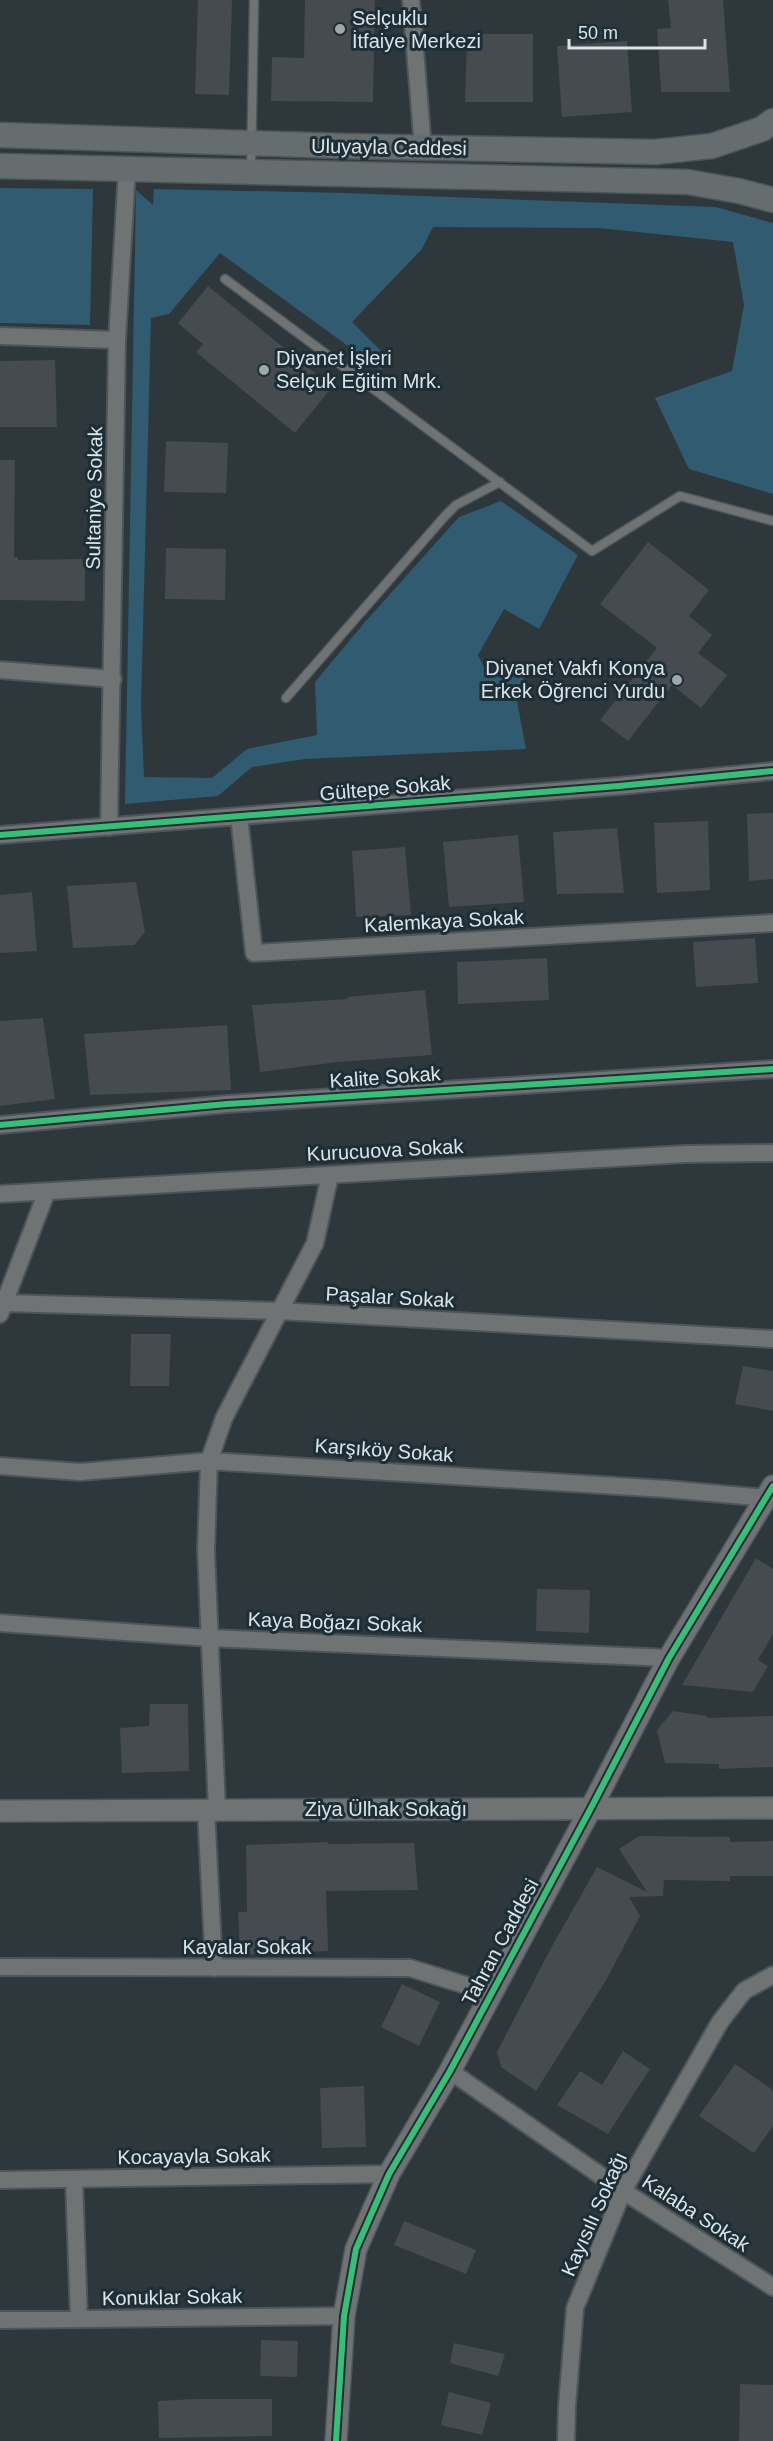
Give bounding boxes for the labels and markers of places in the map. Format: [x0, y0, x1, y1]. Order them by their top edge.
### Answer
place label: Selçuklu İtfaiye Merkezi [352, 7, 481, 52]
marker: Selçuklu İtfaiye Merkezi [333, 22, 347, 36]
place label: Diyanet İşleri Selçuk Eğitim Mrk. [276, 347, 442, 392]
marker: Diyanet İşleri Selçuk Eğitim Mrk. [257, 363, 271, 377]
place label: Diyanet Vakfı Konya Erkek Öğrenci Yurdu [481, 657, 666, 702]
marker: Diyanet Vakfı Konya Erkek Öğrenci Yurdu [670, 673, 684, 687]

